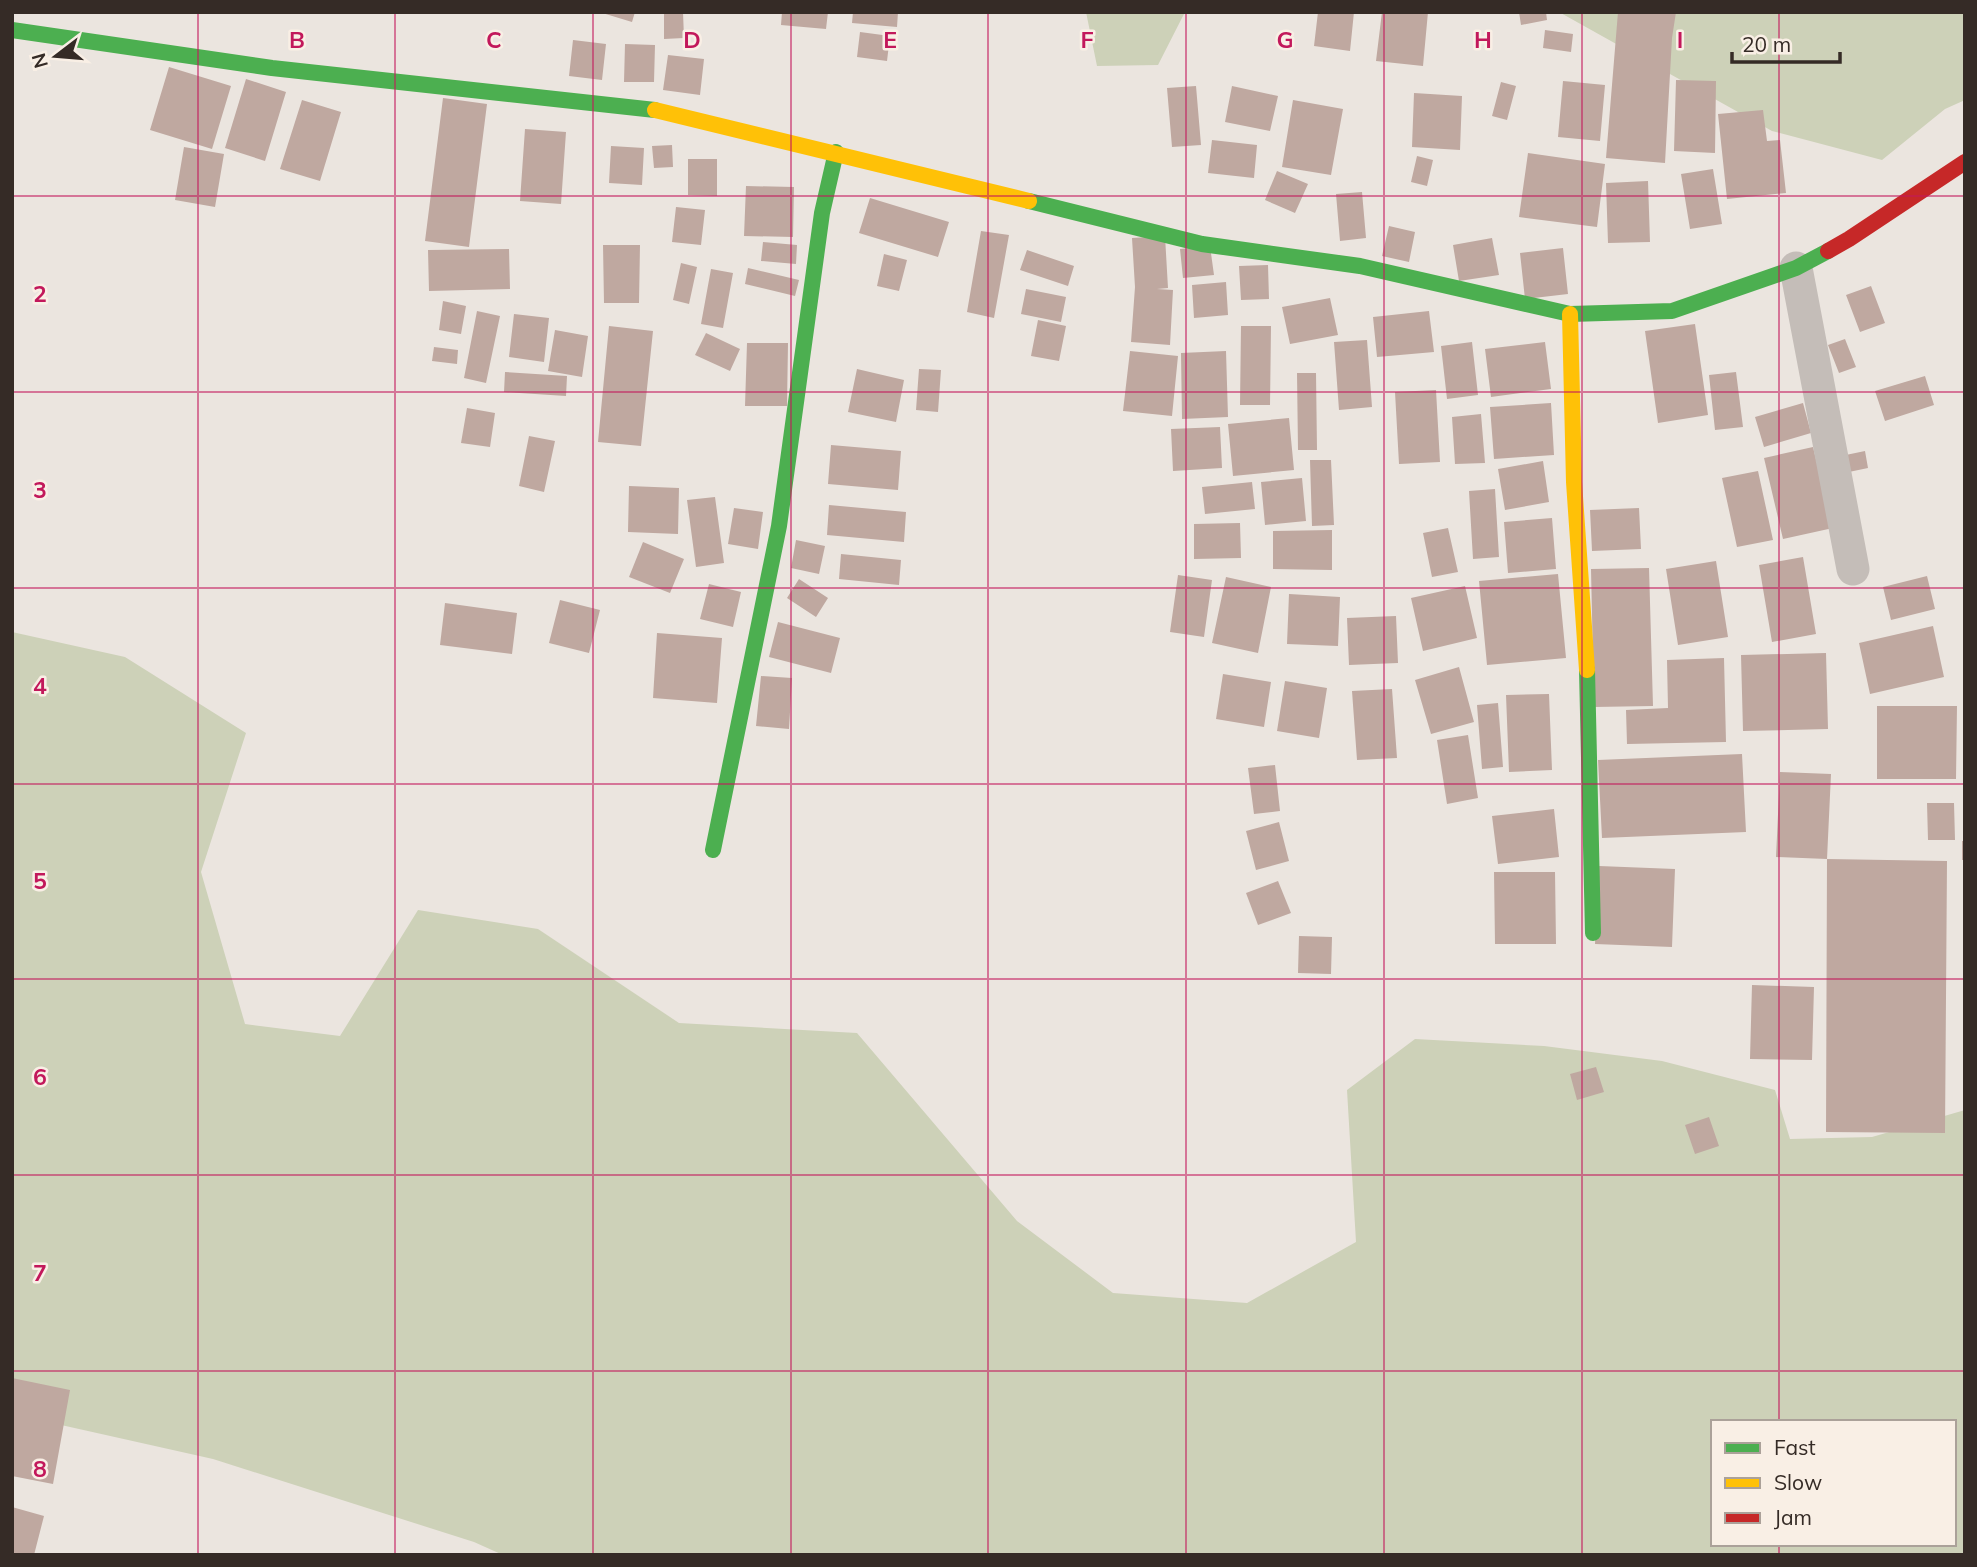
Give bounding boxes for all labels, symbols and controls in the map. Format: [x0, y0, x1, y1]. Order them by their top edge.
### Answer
north arrow [21, 21, 91, 91]
scale bar [1732, 21, 1840, 65]
text: B [289, 25, 305, 54]
text: C [486, 25, 502, 54]
text: D [683, 25, 701, 54]
text: E [883, 25, 897, 54]
text: F [1080, 25, 1094, 54]
text: G [1276, 25, 1294, 54]
text: H [1474, 25, 1492, 54]
text: I [1677, 25, 1683, 54]
text: 20 m [1742, 31, 1791, 57]
text: N [26, 50, 53, 71]
text: 2 [33, 279, 47, 308]
text: 3 [33, 475, 47, 504]
text: 4 [33, 671, 47, 700]
text: 5 [33, 866, 47, 895]
text: 6 [33, 1062, 47, 1091]
text: 7 [33, 1258, 47, 1287]
legend [1711, 1420, 1956, 1546]
text: Fast [1774, 1434, 1816, 1460]
text: 8 [33, 1454, 47, 1483]
text: Slow [1774, 1469, 1822, 1495]
text: Jam [1774, 1504, 1812, 1530]

